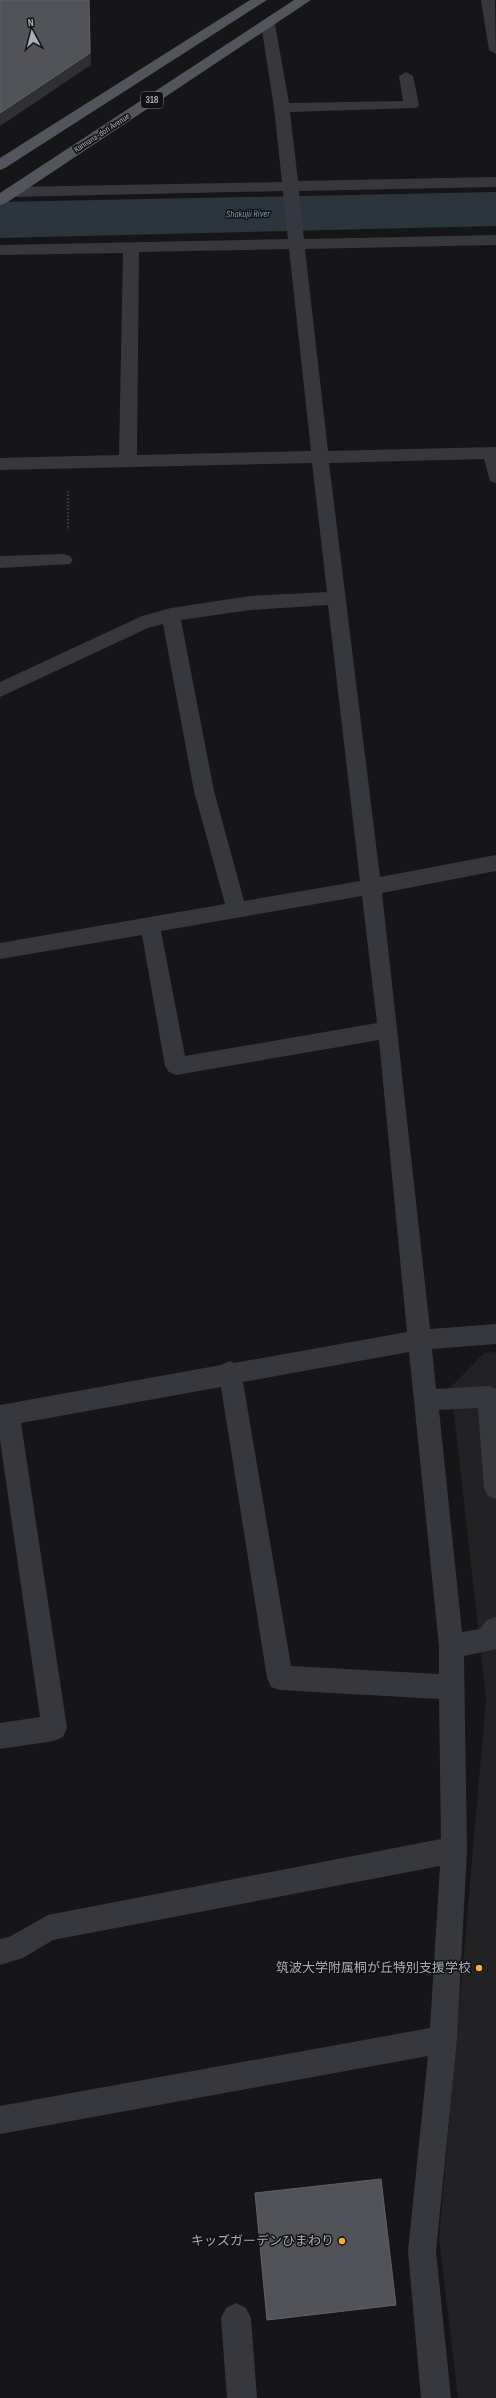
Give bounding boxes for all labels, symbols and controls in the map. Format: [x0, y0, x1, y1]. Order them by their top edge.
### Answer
north arrow [12, 12, 52, 52]
text: N [27, 16, 35, 29]
road number: 318 [141, 92, 163, 108]
street label: Kannana-dori Avenue [72, 111, 132, 155]
water label: Shakujii River [226, 208, 271, 220]
place label: 筑波大学附属桐が丘特別支援学校 [276, 1960, 471, 1976]
marker: 筑波大学附属桐が丘特別支援学校 [474, 1963, 484, 1973]
place label: キッズガーデンひまわり [191, 2233, 334, 2249]
marker: キッズガーデンひまわり [337, 2236, 347, 2246]

